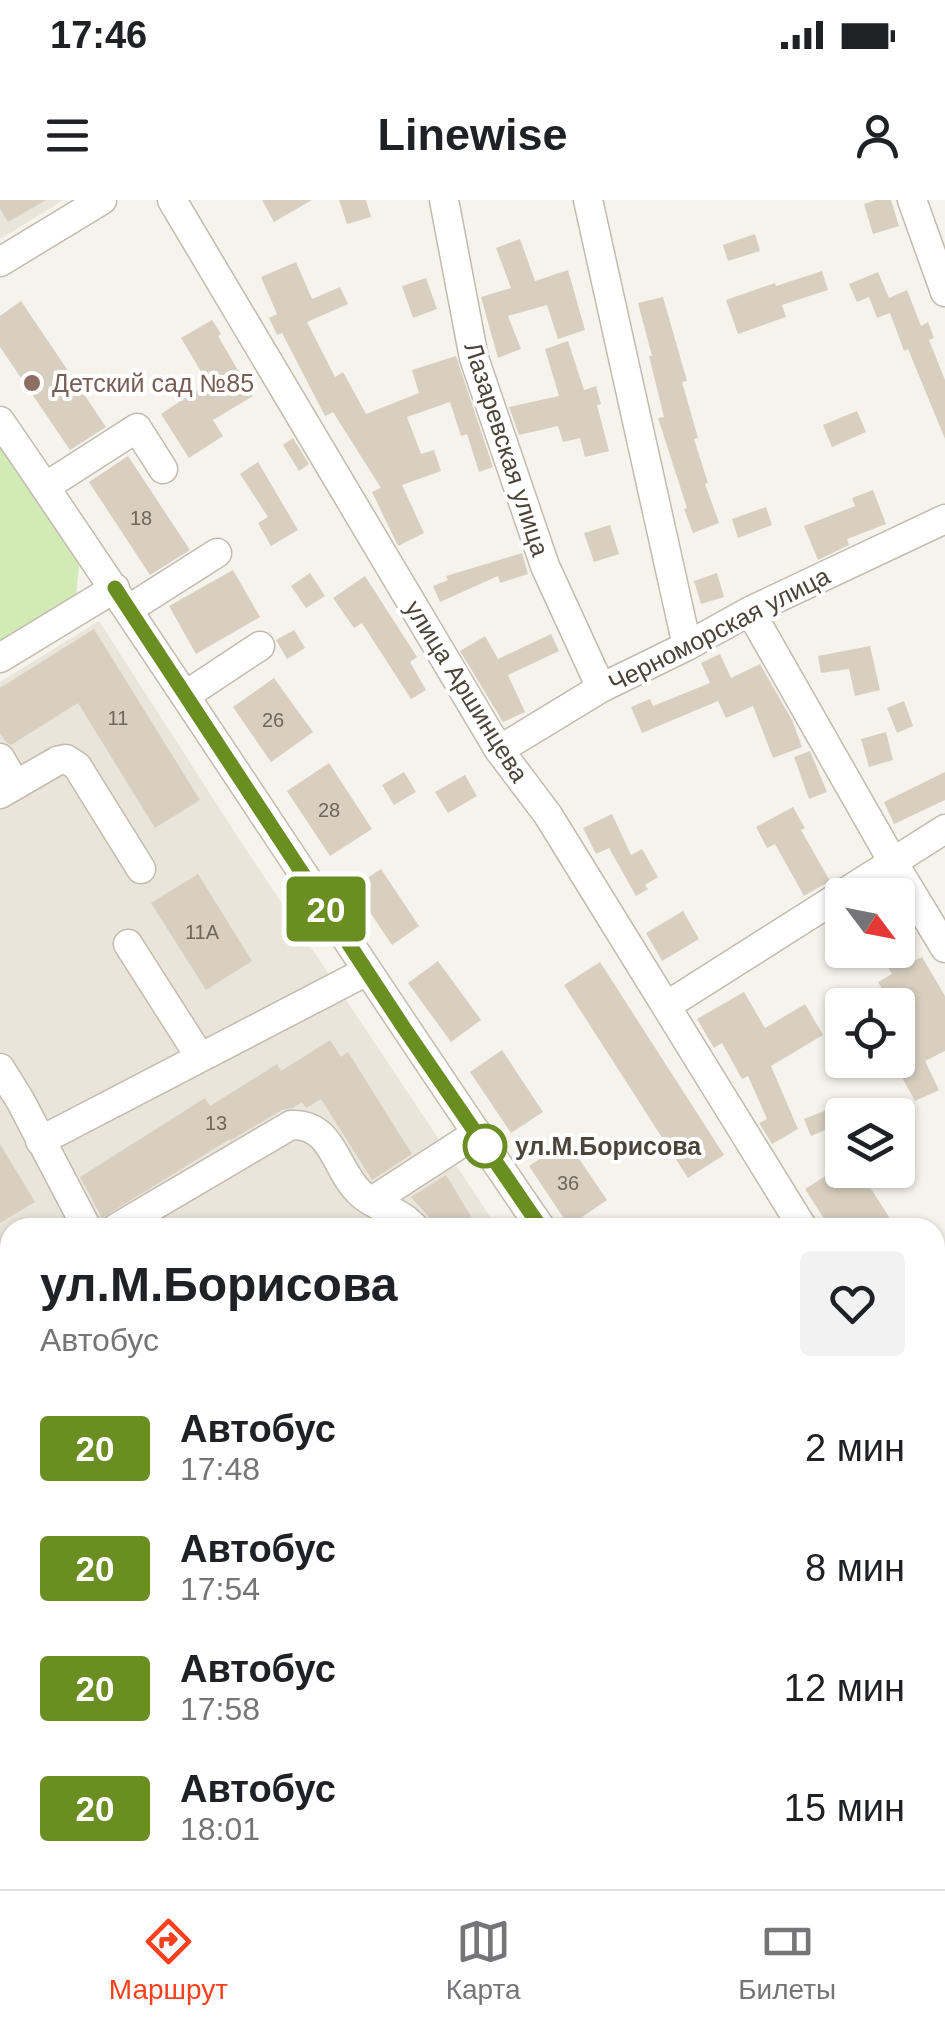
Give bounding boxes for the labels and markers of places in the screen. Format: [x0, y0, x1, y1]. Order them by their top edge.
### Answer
place label: Детский сад №85 [52, 369, 254, 397]
marker: Детский сад №85 [21, 372, 43, 394]
marker: ул.М.Борисова [464, 1125, 506, 1167]
place label: ул.М.Борисова [515, 1132, 702, 1160]

